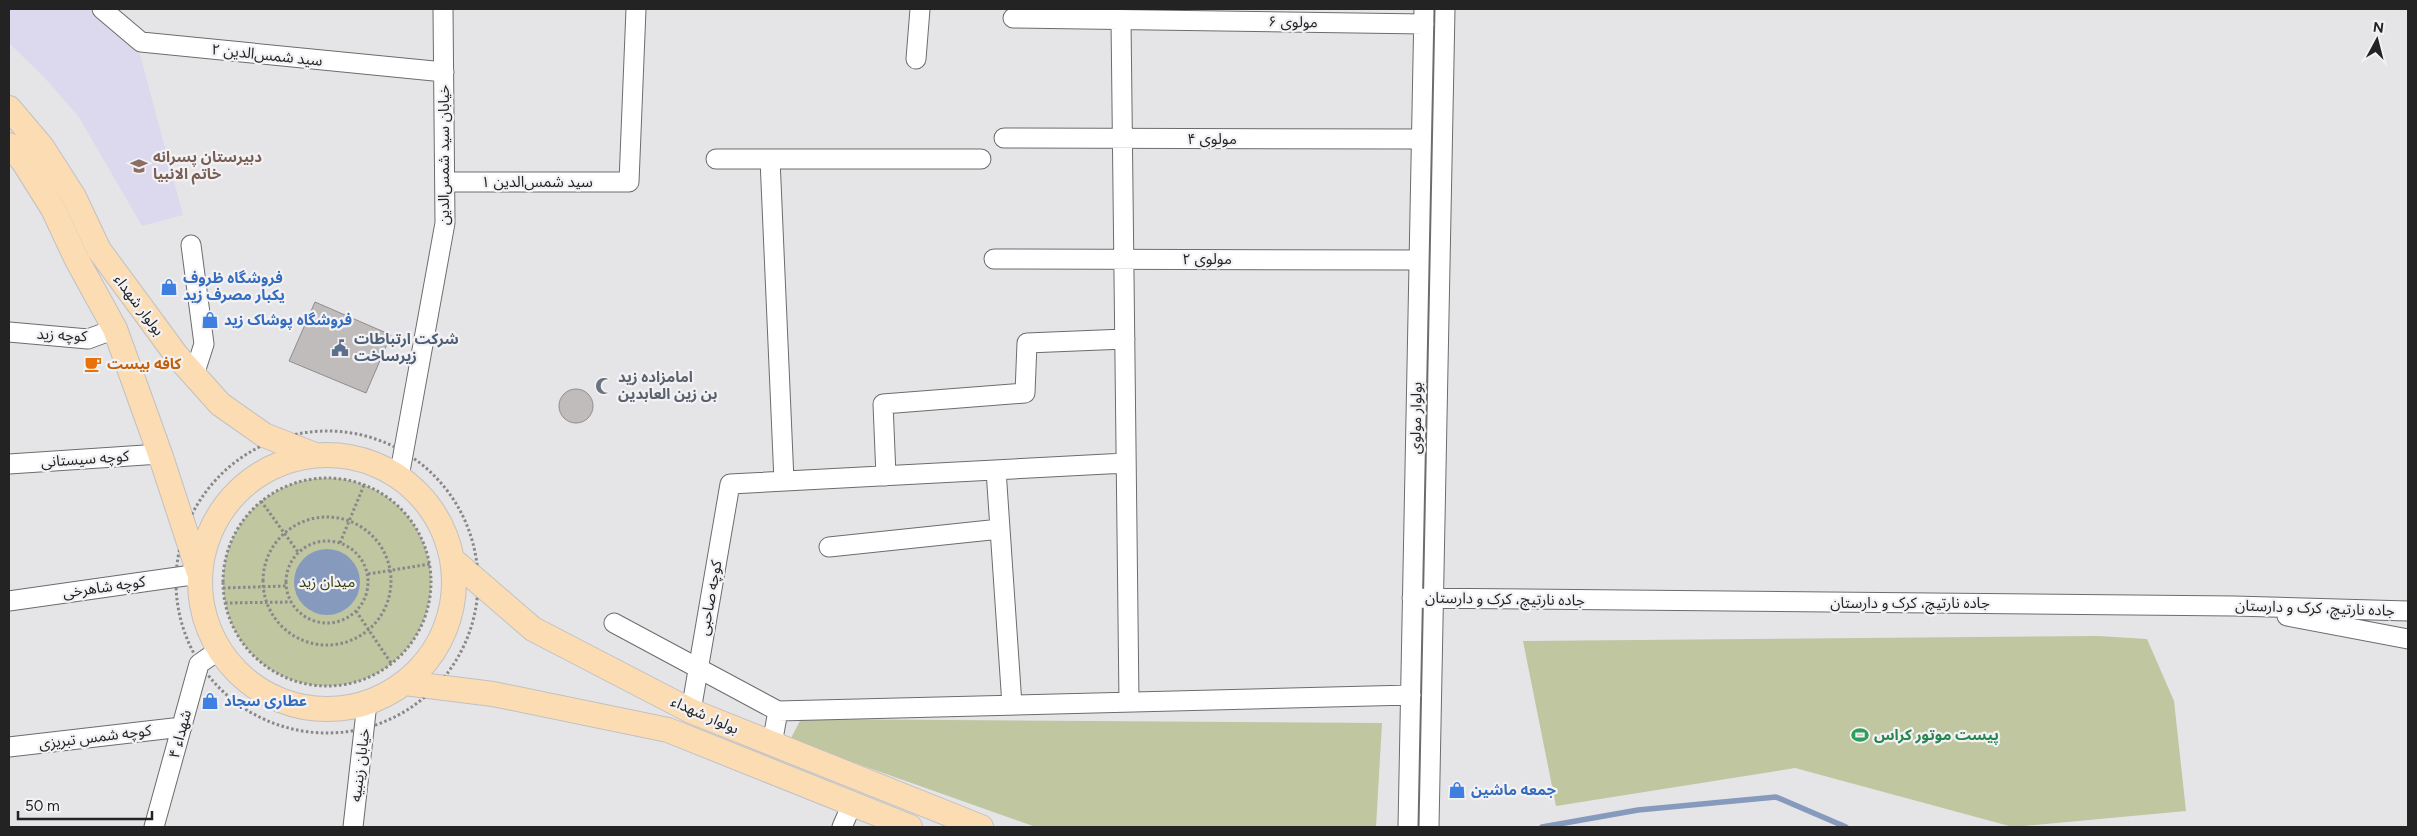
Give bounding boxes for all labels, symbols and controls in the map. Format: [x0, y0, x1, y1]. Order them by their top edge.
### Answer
street label: مولوی ۶ [1268, 13, 1318, 31]
north arrow [2352, 15, 2402, 65]
text: N [2372, 18, 2385, 37]
street label: سید شمس‌الدین ۲ [211, 40, 324, 70]
street label: خیابان سید شمس‌الدین [435, 85, 453, 225]
street label: مولوی ۴ [1187, 130, 1237, 148]
place label: دبیرستان پسرانه خاتم الانبیا [153, 148, 262, 185]
school or university icon: دبیرستان پسرانه خاتم الانبیا [129, 156, 149, 176]
street label: سید شمس‌الدین ۱ [481, 173, 593, 191]
street label: مولوی ۲ [1182, 250, 1232, 268]
place label: فروشگاه ظروف یکبار مصرف زید [183, 269, 285, 304]
street label: بولوار شهداء [110, 271, 168, 339]
shop icon: فروشگاه ظروف یکبار مصرف زید [159, 277, 179, 297]
shop icon: فروشگاه پوشاک زید [200, 310, 220, 330]
place label: فروشگاه پوشاک زید [224, 311, 352, 330]
street label: کوچه زید [36, 325, 89, 346]
place label: شرکت ارتباطات زیرساخت [354, 330, 459, 365]
public building icon: شرکت ارتباطات زیرساخت [330, 338, 350, 358]
cafe icon: کافه بیست [83, 354, 103, 374]
place label: کافه بیست [107, 355, 182, 373]
place label: امامزاده زید بن زین العابدین [618, 368, 718, 403]
mosque icon: امامزاده زید بن زین العابدین [594, 376, 614, 396]
street label: بولوار مولوی [1406, 382, 1426, 454]
street label: کوچه سیستانی [40, 447, 131, 472]
street label: کوچه صاحبی [695, 558, 727, 637]
street label: کوچه شاهرخی [62, 572, 147, 603]
park label: میدان زید [299, 573, 355, 591]
street label: جاده نارتیچ، کرک و دارستان [1425, 589, 1585, 612]
street label: جاده نارتیچ، کرک و دارستان [1830, 594, 1990, 615]
street label: جاده نارتیچ، کرک و دارستان [2235, 596, 2395, 623]
shop icon: عطاری سجاد [200, 691, 220, 711]
place label: عطاری سجاد [224, 692, 307, 710]
street label: بولوار شهداء [668, 692, 742, 738]
street label: شهداء ۴ [165, 708, 195, 760]
street label: کوچه شمس تبریزی [38, 721, 153, 754]
sports icon: پیست موتور کراس [1850, 725, 1870, 745]
place label: پیست موتور کراس [1874, 726, 1999, 745]
street label: خیابان زینبیه [347, 727, 373, 803]
shop icon: جمعه ماشین [1447, 780, 1467, 800]
place label: جمعه ماشین [1471, 781, 1557, 799]
scale bar [18, 788, 151, 820]
text: 50 m [25, 797, 60, 815]

